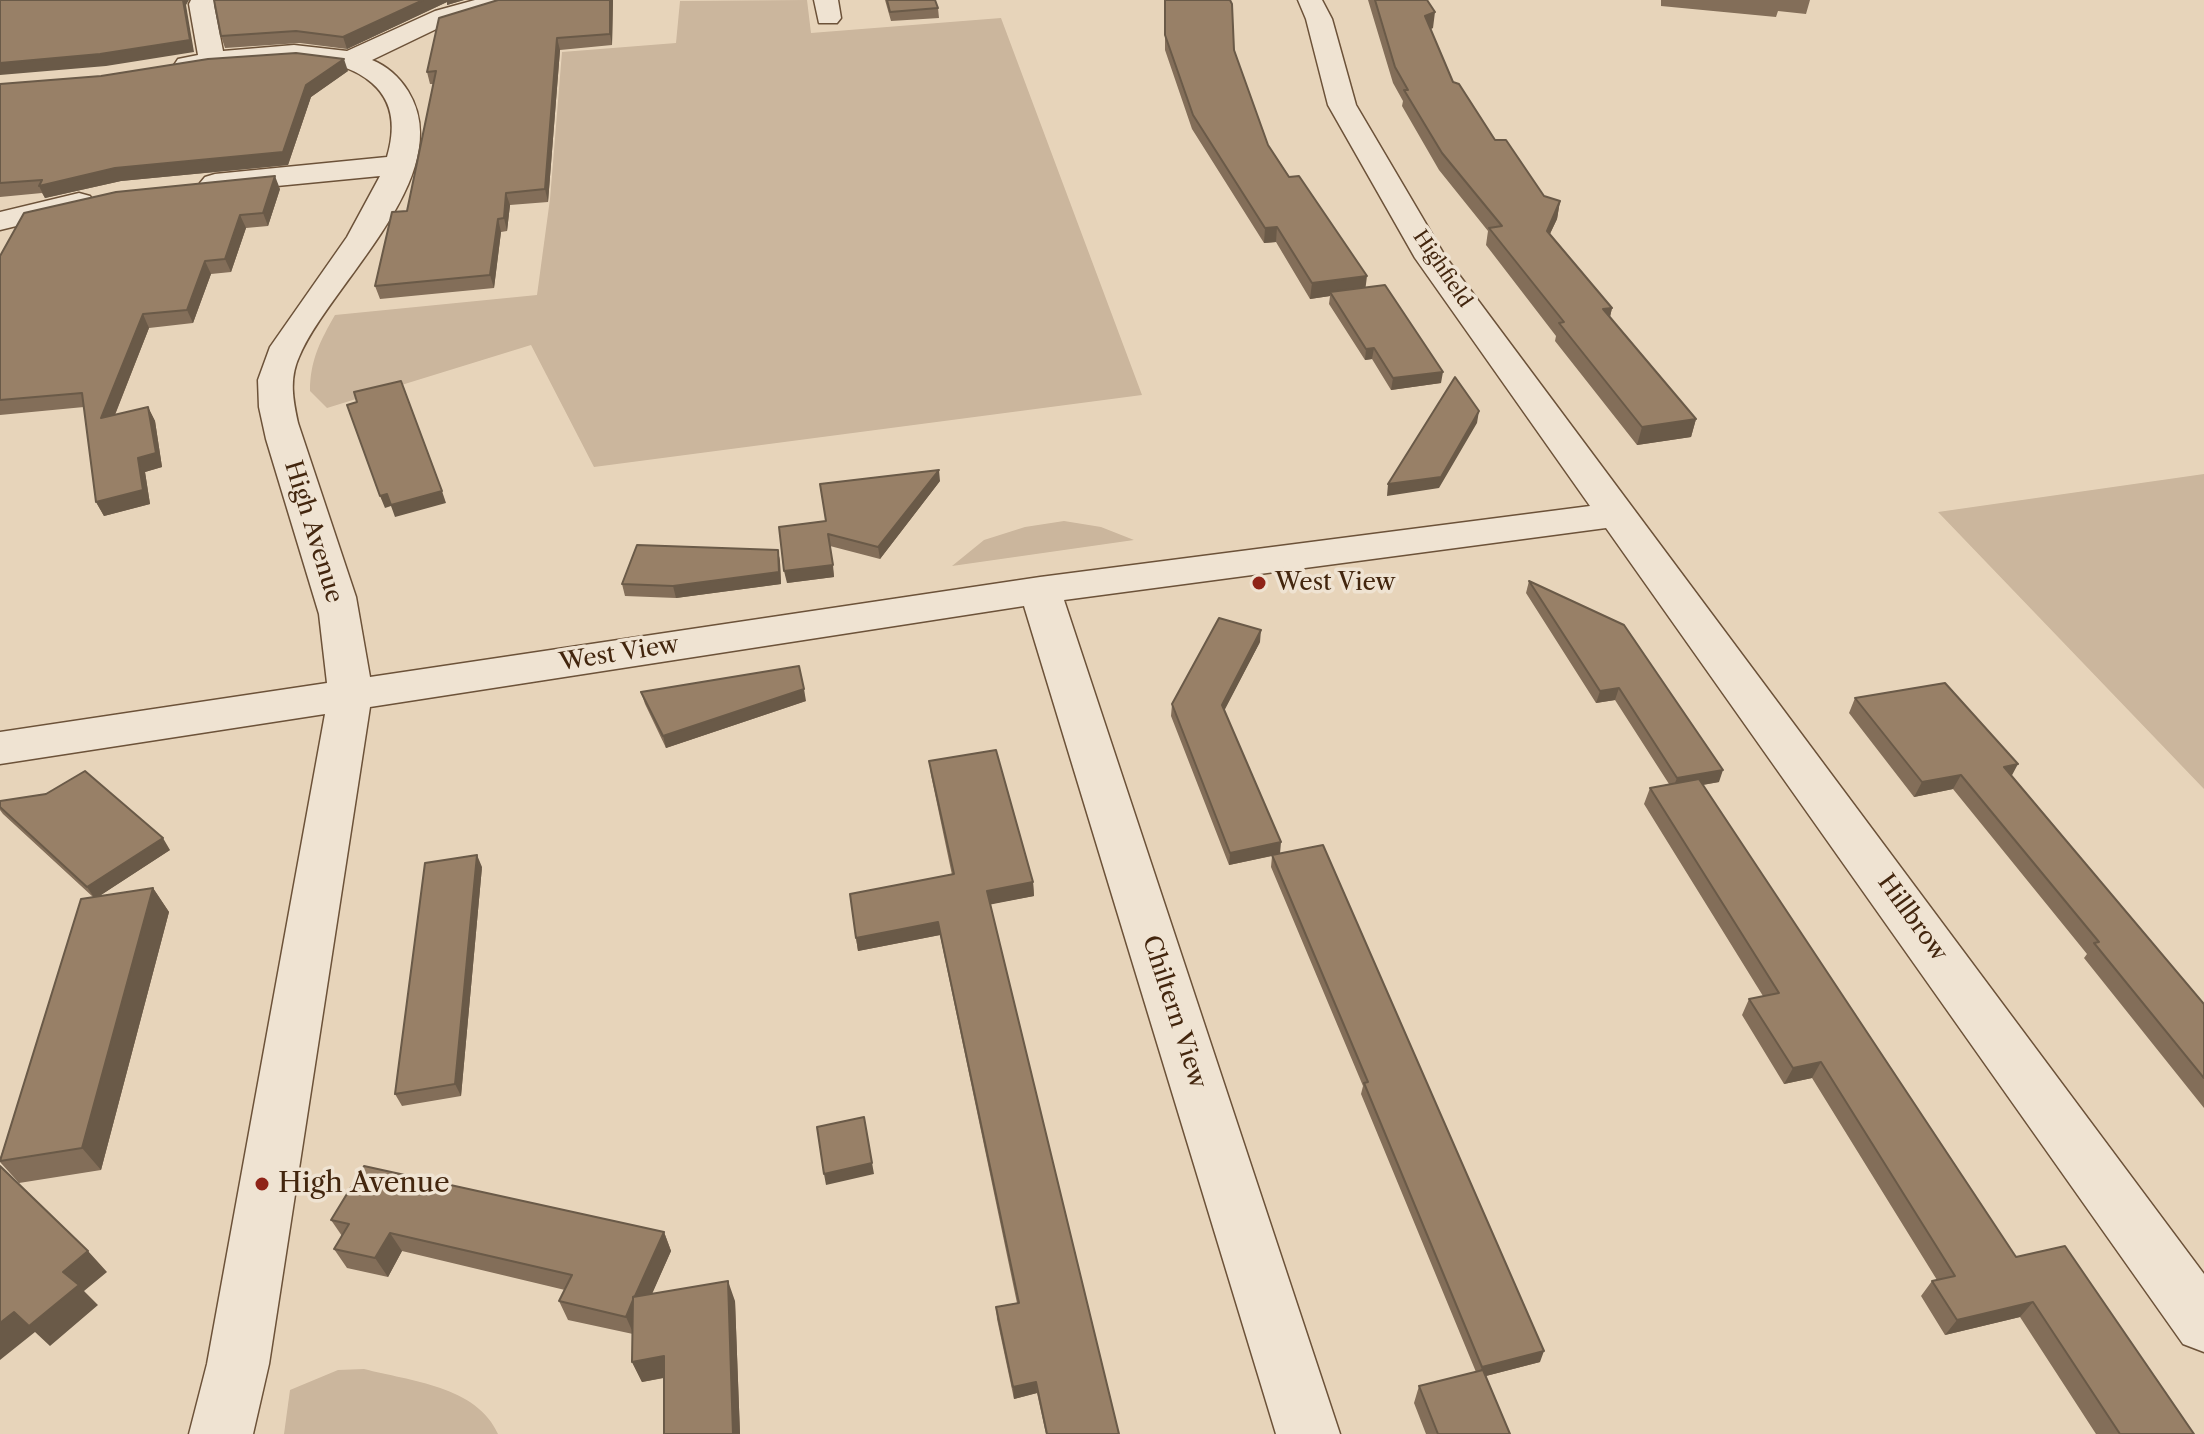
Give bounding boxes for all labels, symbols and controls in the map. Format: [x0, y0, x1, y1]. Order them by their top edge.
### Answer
street label: Highfield [1407, 226, 1477, 312]
street label: High Avenue [278, 457, 348, 607]
place label: West View [1275, 569, 1395, 597]
marker: West View [1250, 574, 1268, 592]
street label: West View [557, 630, 681, 678]
street label: Hillbrow [1871, 869, 1953, 967]
street label: Chiltern View [1136, 932, 1212, 1092]
place label: High Avenue [278, 1167, 450, 1201]
marker: High Avenue [253, 1175, 271, 1193]

